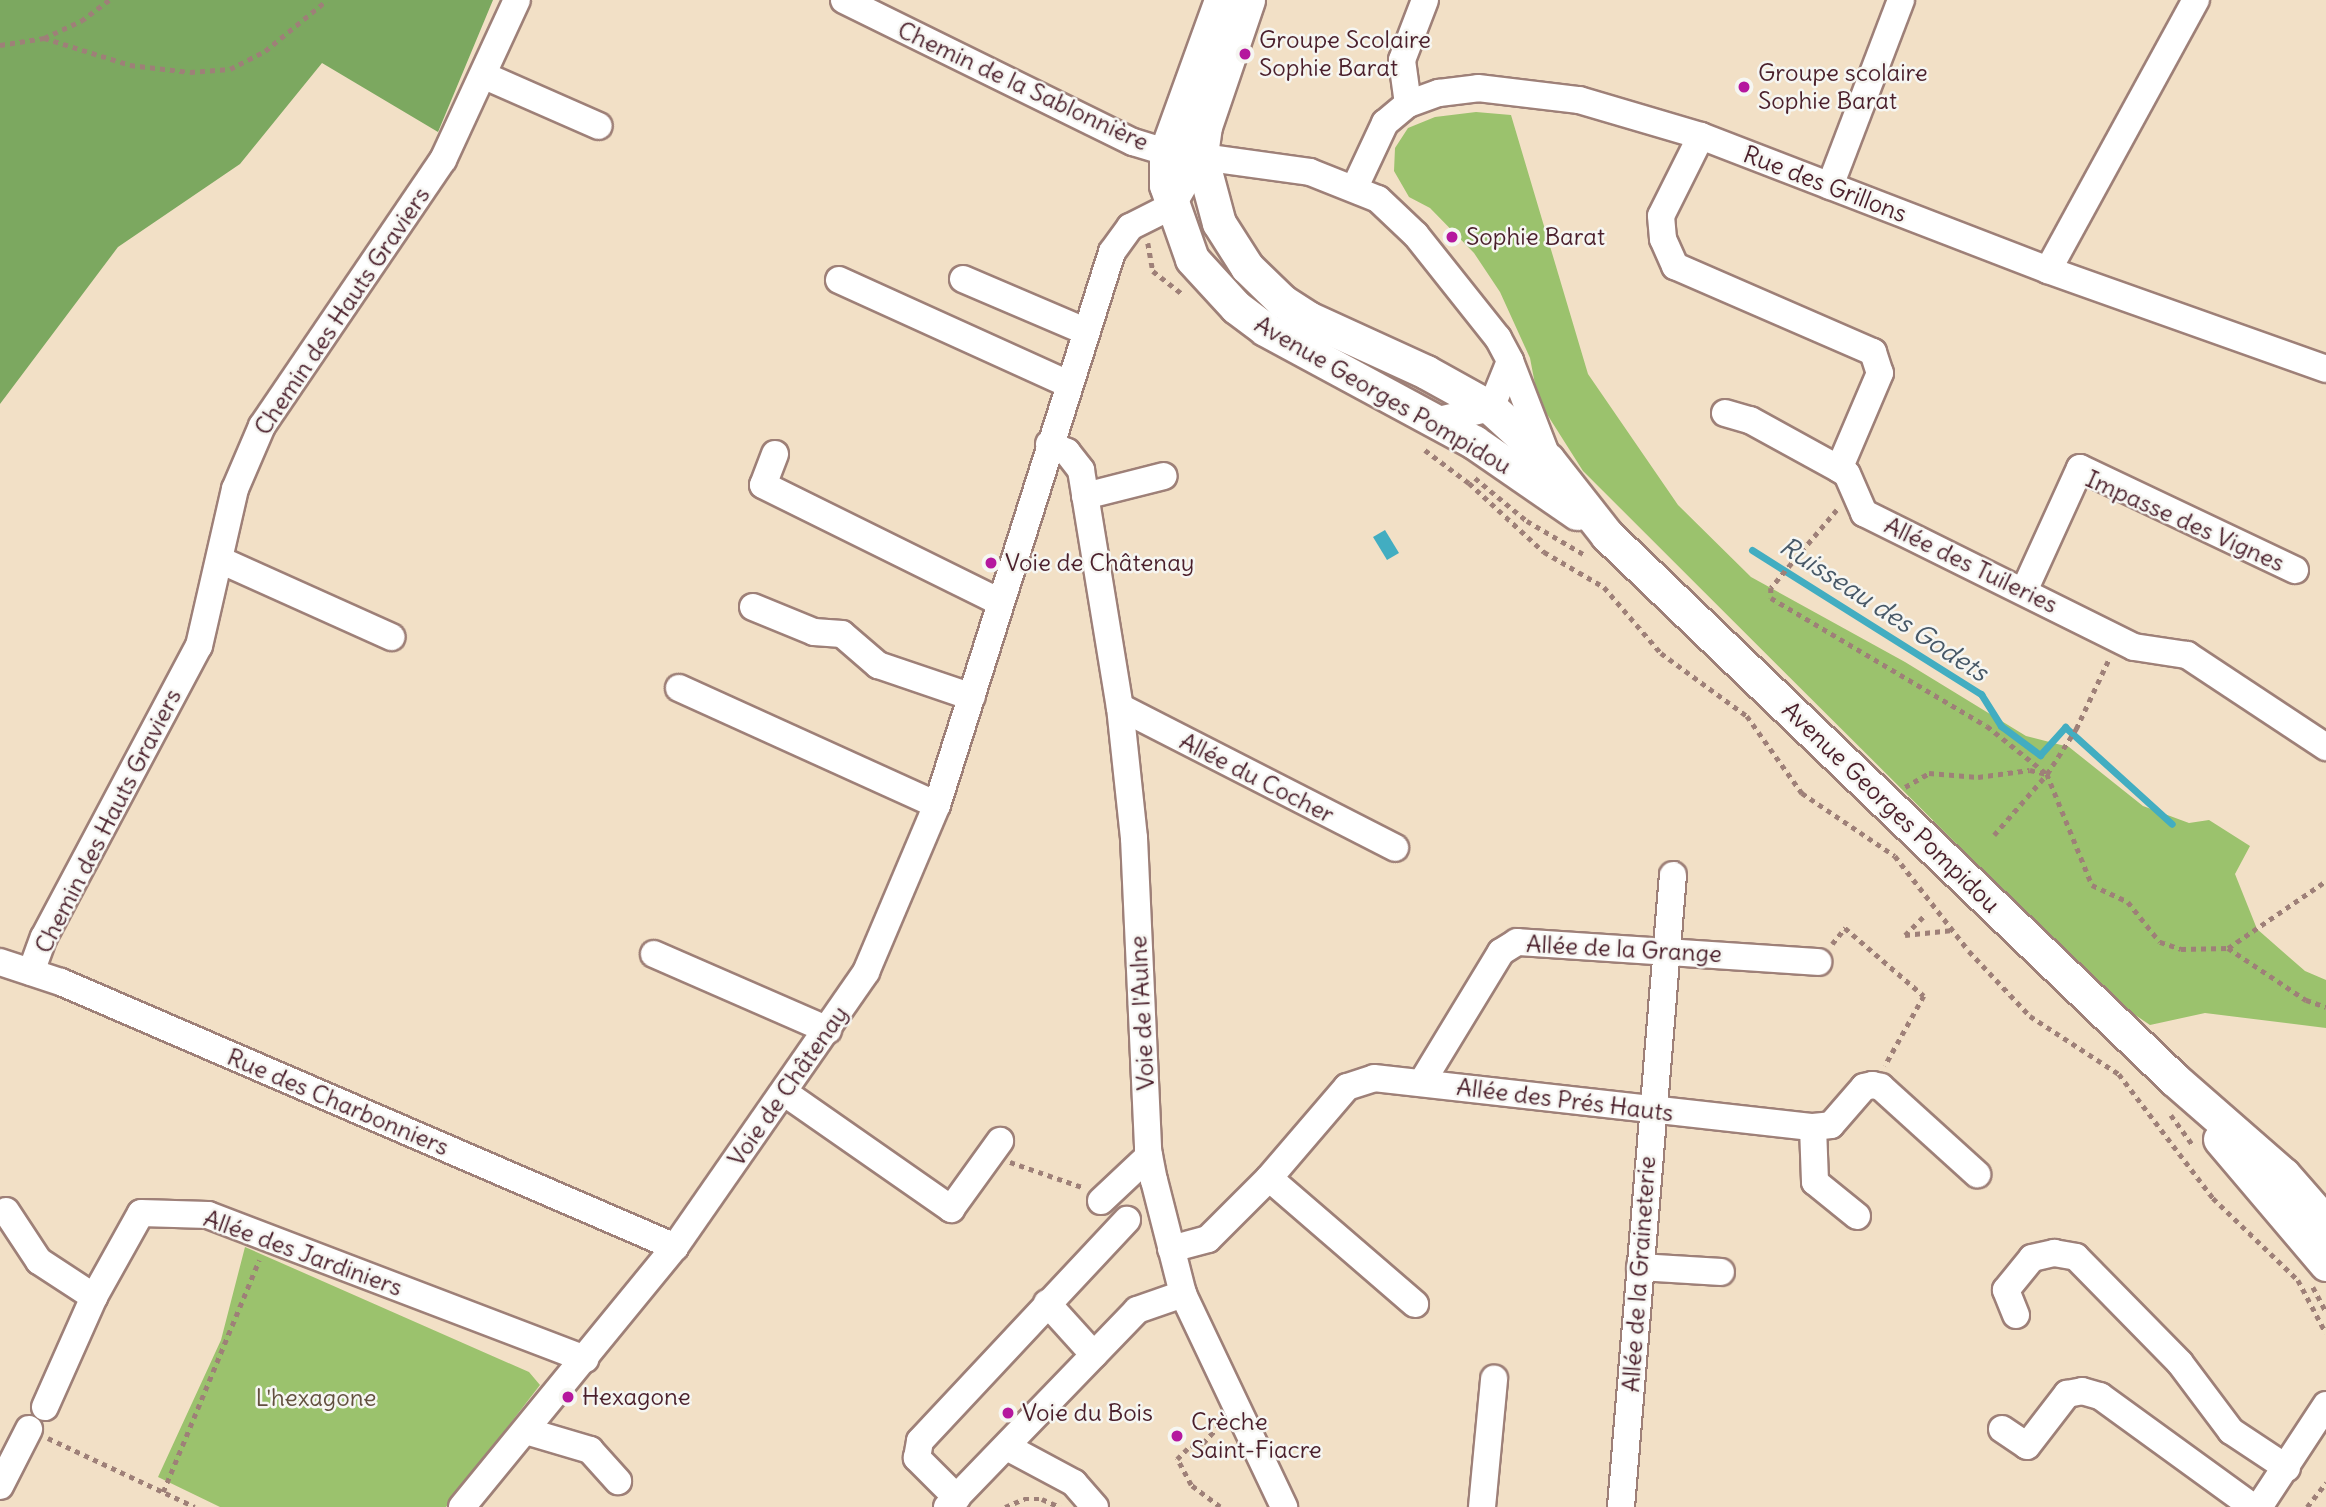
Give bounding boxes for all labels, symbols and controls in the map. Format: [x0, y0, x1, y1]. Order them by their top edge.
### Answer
street label: Chemin de la Sablonnière [893, 15, 1153, 157]
place label: Groupe Scolaire Sophie Barat [1259, 26, 1431, 82]
marker: Groupe Scolaire Sophie Barat [1237, 46, 1253, 62]
place label: Groupe scolaire Sophie Barat [1758, 59, 1928, 115]
marker: Groupe scolaire Sophie Barat [1736, 79, 1752, 95]
street label: Rue des Grillons [1739, 140, 1911, 228]
street label: Chemin des Hauts Graviers [248, 182, 436, 440]
place label: Sophie Barat [1466, 223, 1605, 251]
marker: Sophie Barat [1444, 229, 1460, 245]
street label: Avenue Georges Pompidou [1250, 310, 1516, 480]
street label: Impasse des Vignes [2081, 464, 2289, 578]
street label: Allée des Tuileries [1880, 511, 2062, 619]
water label: Ruisseau des Godets [1774, 530, 1994, 688]
place label: Voie de Châtenay [1005, 549, 1194, 577]
marker: Voie de Châtenay [983, 555, 999, 571]
street label: Chemin des Hauts Graviers [29, 684, 187, 958]
street label: Avenue Georges Pompidou [1776, 695, 2006, 919]
street label: Allée du Cocher [1175, 727, 1339, 829]
street label: Allée de la Grange [1525, 929, 1723, 969]
street label: Voie de l'Aulne [1124, 935, 1160, 1091]
street label: Voie de Châtenay [722, 1000, 854, 1172]
street label: Rue des Charbonniers [223, 1042, 453, 1162]
street label: Allée des Prés Hauts [1455, 1072, 1675, 1128]
street label: Allée de la Graineterie [1616, 1155, 1662, 1393]
street label: Allée des Jardiniers [200, 1204, 406, 1302]
place label: Hexagone [582, 1383, 691, 1411]
park label: L'hexagone [255, 1384, 377, 1412]
marker: Hexagone [560, 1389, 576, 1405]
place label: Voie du Bois [1022, 1399, 1153, 1427]
marker: Voie du Bois [1000, 1405, 1016, 1421]
place label: Crèche Saint-Fiacre [1191, 1408, 1322, 1464]
marker: Crèche Saint-Fiacre [1169, 1428, 1185, 1444]

